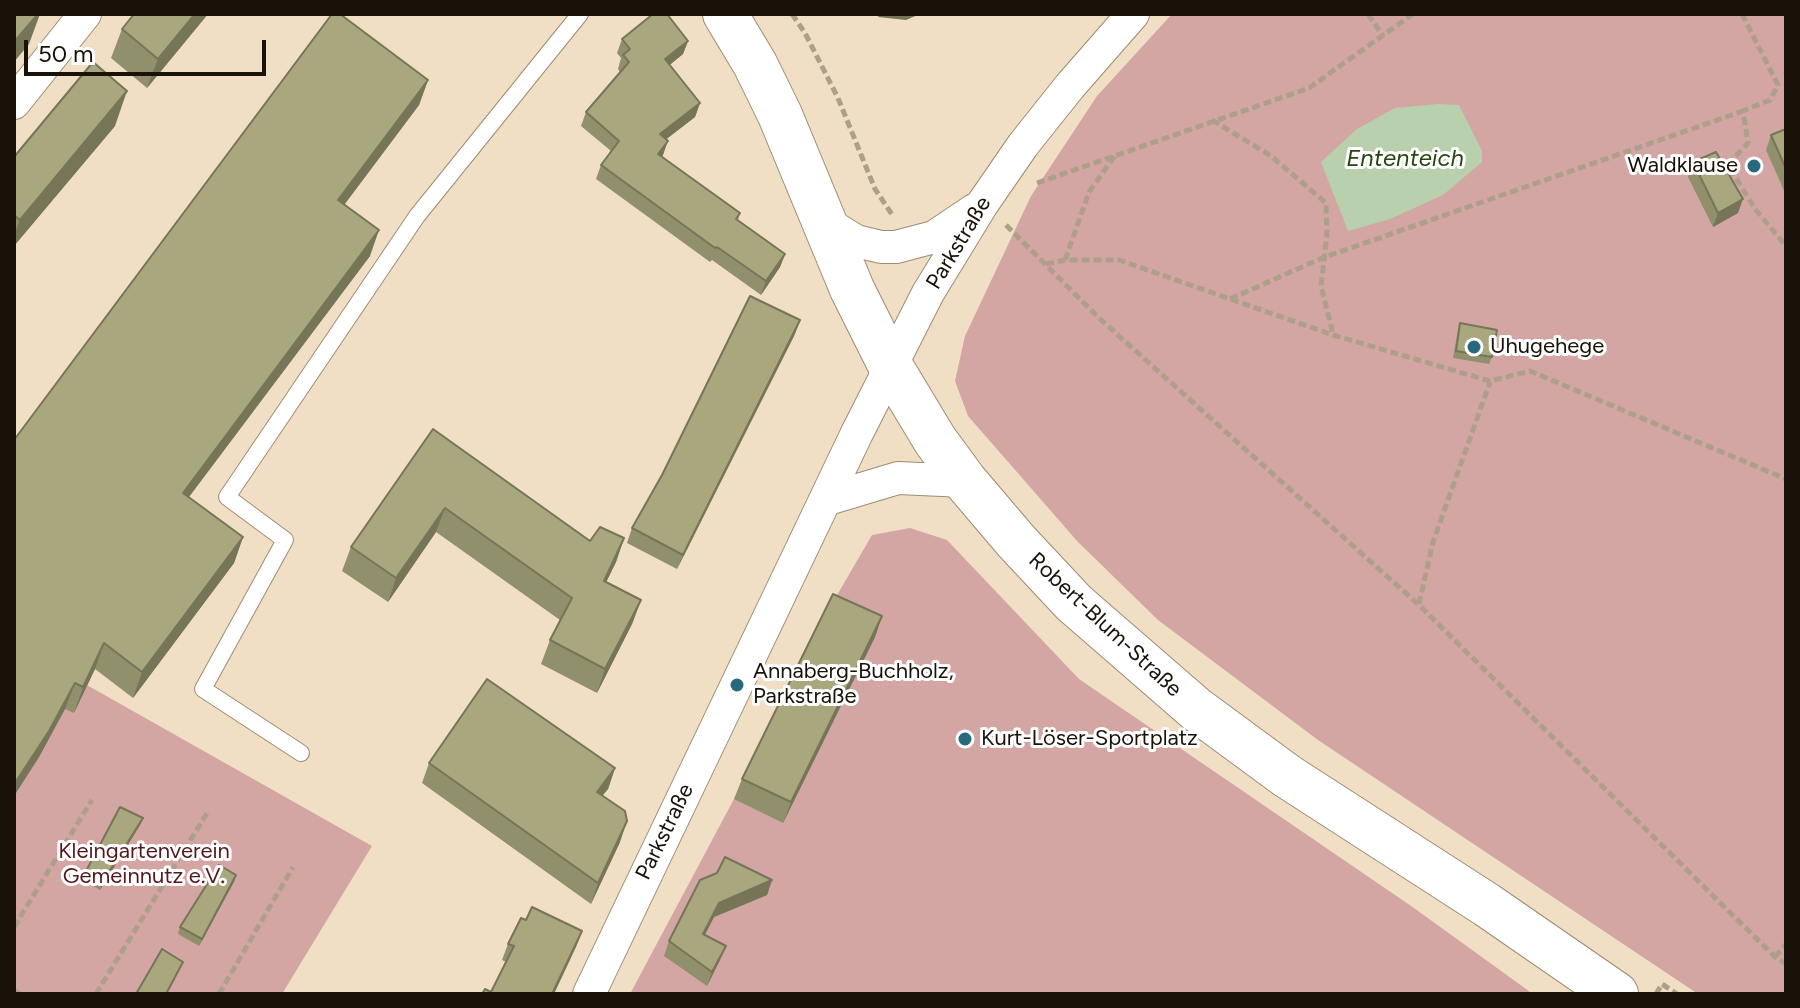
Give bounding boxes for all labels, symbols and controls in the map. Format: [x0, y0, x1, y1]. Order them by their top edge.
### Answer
scale bar [28, 24, 270, 74]
text: 50 m [38, 39, 94, 68]
water label: Ententeich [1346, 145, 1464, 173]
place label: Waldklause [1628, 153, 1738, 179]
marker: Waldklause [1745, 157, 1763, 175]
street label: Parkstraße [921, 192, 997, 294]
place label: Uhugehege [1490, 334, 1604, 360]
marker: Uhugehege [1465, 338, 1483, 356]
street label: Robert-Blum-Straße [1023, 547, 1187, 703]
place label: Annaberg-Buchholz, Parkstraße [753, 659, 954, 710]
marker: Annaberg-Buchholz, Parkstraße [728, 676, 746, 694]
place label: Kurt-Löser-Sportplatz [981, 726, 1198, 752]
marker: Kurt-Löser-Sportplatz [956, 730, 974, 748]
street label: Parkstraße [630, 780, 700, 884]
park label: Kleingartenverein Gemeinnutz e.V. [58, 839, 230, 890]

